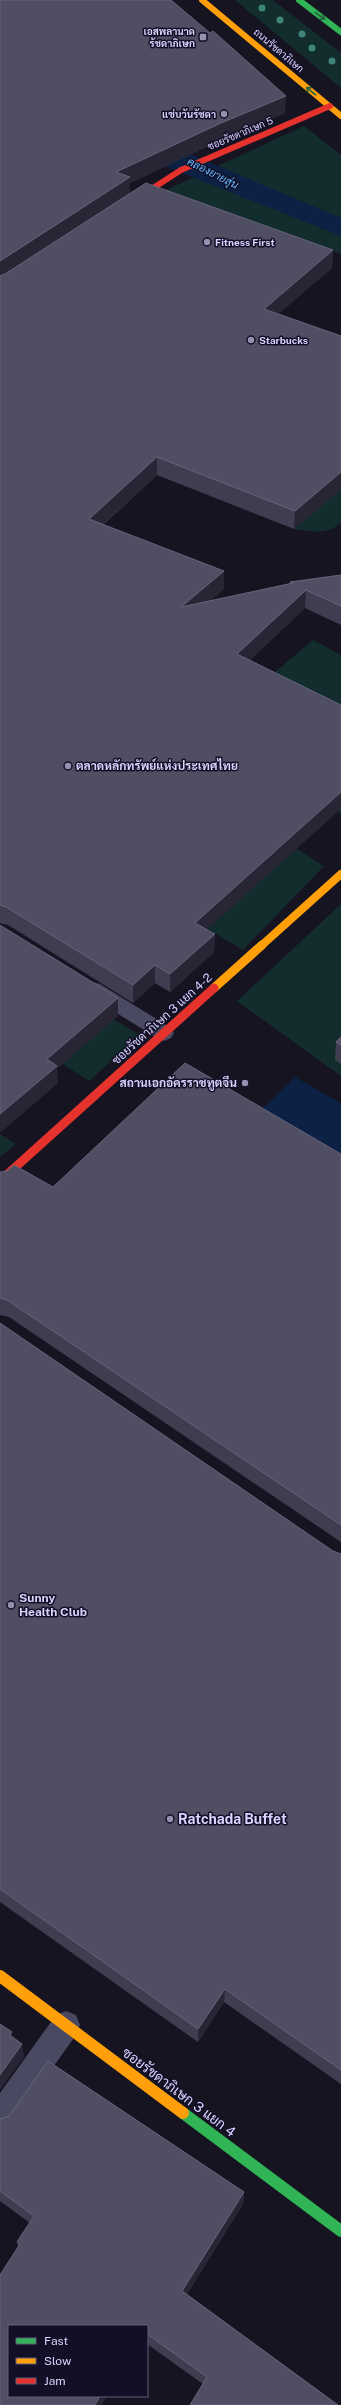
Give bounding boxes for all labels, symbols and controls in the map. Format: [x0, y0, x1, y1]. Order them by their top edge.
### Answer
one-way arrow [314, 12, 325, 20]
place label: เอสพลานาด รัชดาภิเษก [144, 25, 195, 49]
street label: ถนนรัชดาภิเษก [251, 25, 307, 75]
marker: เอสพลานาด รัชดาภิเษก [198, 32, 208, 42]
one-way arrow [306, 86, 316, 95]
place label: แซ่บวันรัชดา [162, 108, 216, 120]
marker: แซ่บวันรัชดา [219, 109, 229, 119]
street label: ซอยรัชดาภิเษก 5 [205, 114, 275, 152]
water label: คลองยายสุ่น [184, 154, 241, 194]
place label: Fitness First [215, 236, 275, 248]
marker: Fitness First [202, 237, 212, 247]
place label: Starbucks [259, 334, 308, 346]
marker: Starbucks [246, 335, 256, 345]
place label: ตลาดหลักทรัพย์แห่งประเทศไทย [76, 758, 238, 773]
marker: ตลาดหลักทรัพย์แห่งประเทศไทย [63, 761, 73, 771]
street label: ซอยรัชดาภิเษก 3 แยก 4-2 [109, 970, 215, 1068]
place label: สถานเอกอัครราชทูตจีน [120, 1075, 237, 1091]
marker: สถานเอกอัครราชทูตจีน [240, 1078, 250, 1088]
place label: Sunny Health Club [19, 1591, 87, 1619]
marker: Sunny Health Club [6, 1600, 16, 1610]
place label: Ratchada Buffet [178, 1811, 287, 1827]
marker: Ratchada Buffet [165, 1814, 175, 1824]
street label: ซอยรัชดาภิเษก 3 แยก 4 [119, 2044, 239, 2140]
legend [8, 2325, 148, 2397]
text: Fast [44, 2334, 69, 2348]
text: Slow [44, 2354, 72, 2368]
text: Jam [44, 2374, 66, 2388]

